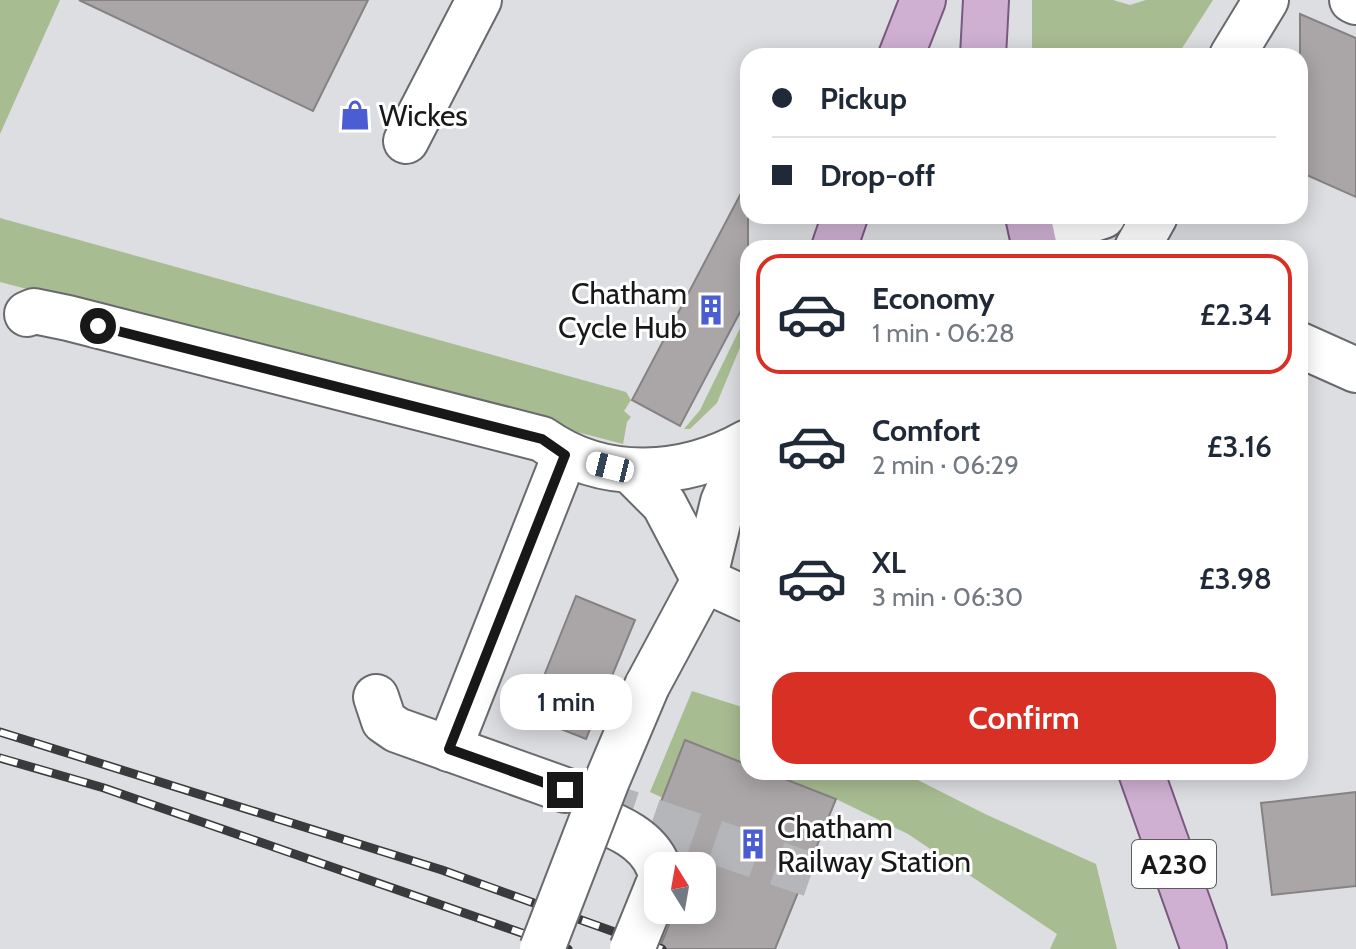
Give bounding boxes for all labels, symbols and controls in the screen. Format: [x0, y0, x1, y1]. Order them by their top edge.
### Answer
text: Pickup [820, 80, 907, 117]
place label: Wickes [379, 97, 468, 134]
shop icon: Wickes [338, 98, 372, 132]
text: Drop-off [820, 157, 935, 194]
place label: Chatham Cycle Hub [558, 275, 687, 346]
icon: car [776, 278, 848, 350]
text: Economy [872, 280, 995, 317]
building icon: Chatham Cycle Hub [694, 293, 728, 327]
text: £2.34 [1200, 296, 1272, 333]
route start [80, 308, 116, 344]
text: 1 min · 06:28 [872, 317, 1015, 349]
icon: car [776, 410, 848, 482]
text: Comfort [872, 412, 980, 449]
text: £3.16 [1207, 428, 1272, 465]
text: 2 min · 06:29 [872, 449, 1019, 481]
car [584, 450, 636, 484]
icon: car [776, 542, 848, 614]
text: XL [872, 544, 906, 581]
text: £3.98 [1199, 560, 1272, 597]
text: 3 min · 06:30 [872, 581, 1023, 613]
button: Confirm [772, 672, 1276, 764]
callout: 1 min [499, 674, 631, 730]
text: 1 min [537, 686, 595, 718]
route end [547, 772, 583, 808]
place label: Chatham Railway Station [777, 809, 971, 880]
building icon: Chatham Railway Station [736, 827, 770, 861]
road number: A230 [1132, 840, 1216, 888]
north arrow [644, 852, 716, 924]
map controls [644, 852, 716, 924]

